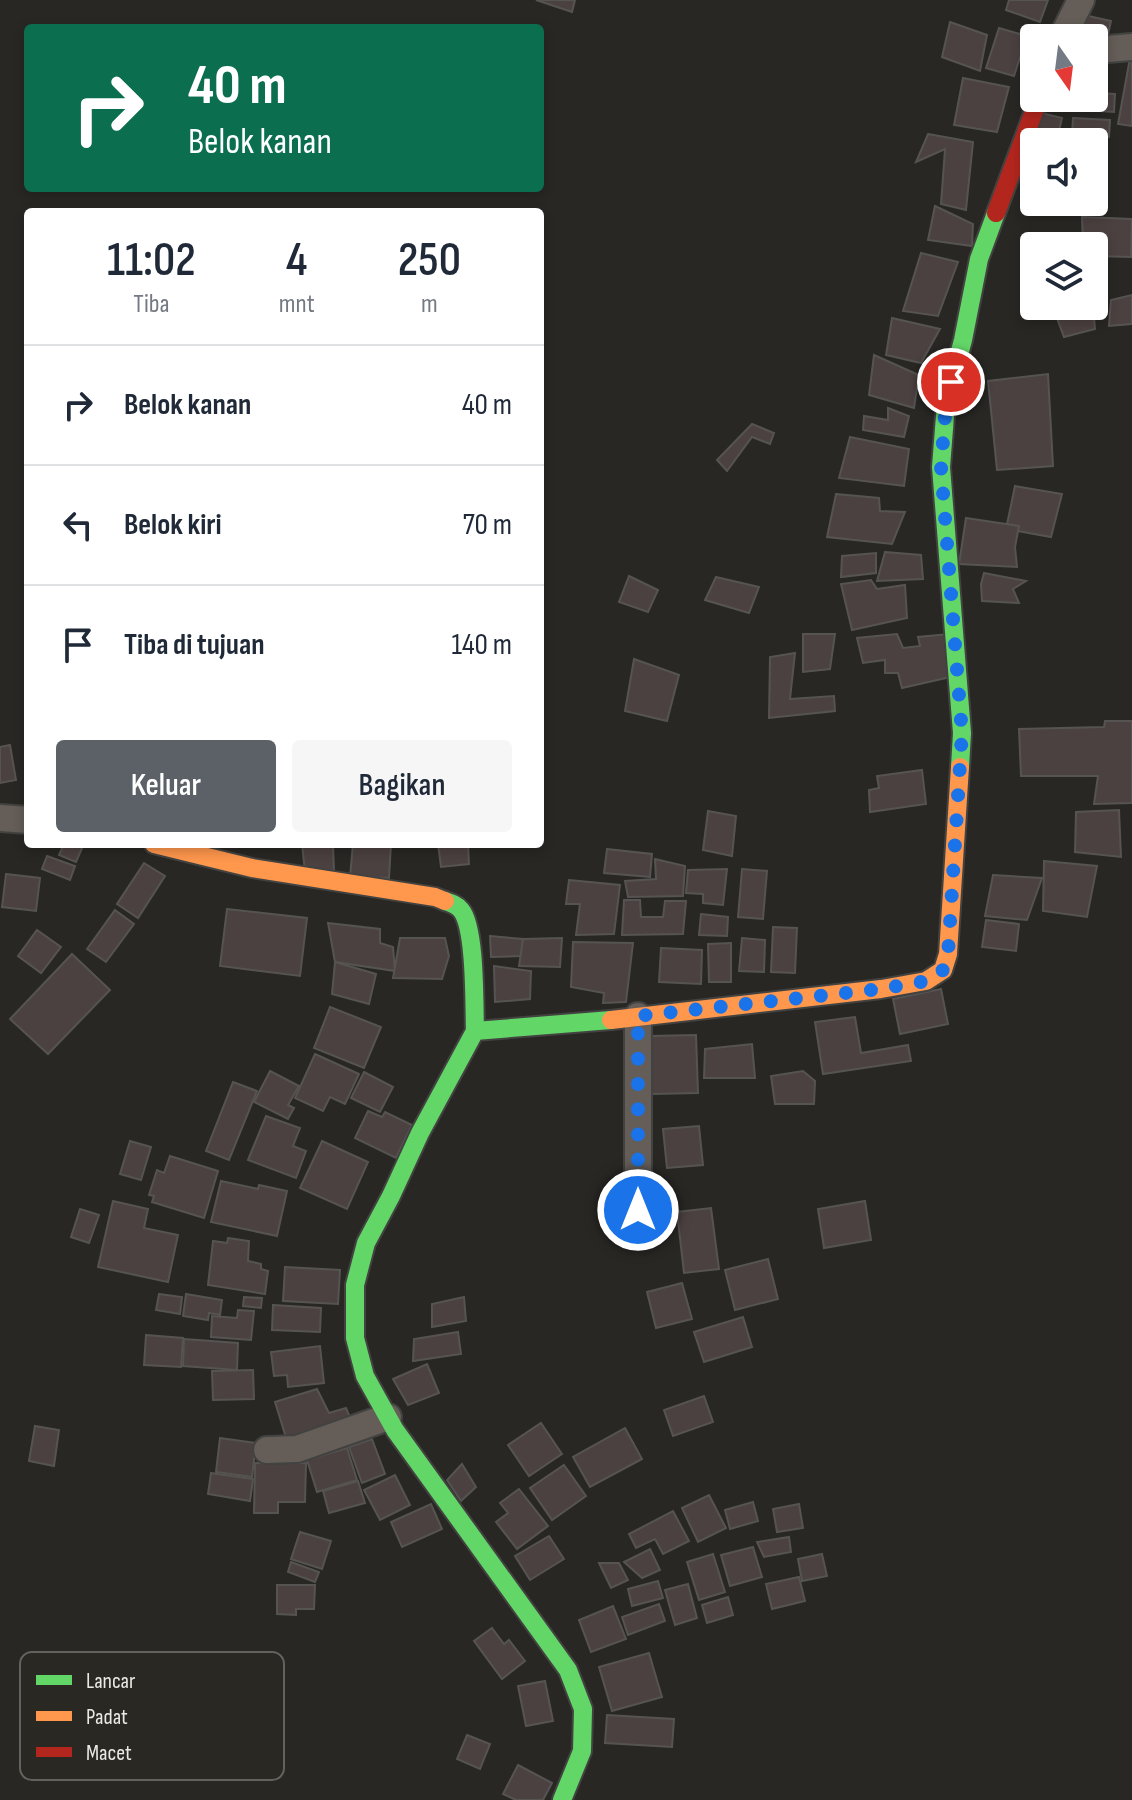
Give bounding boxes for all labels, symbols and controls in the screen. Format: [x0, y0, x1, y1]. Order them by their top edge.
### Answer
north arrow [1020, 24, 1108, 112]
map controls [1020, 24, 1108, 320]
text: 40 m [188, 53, 287, 120]
icon: right [56, 56, 160, 160]
text: Belok kanan [188, 121, 332, 164]
button: sound [1020, 128, 1108, 216]
text: 11:02 [107, 232, 196, 289]
text: 4 [286, 232, 308, 289]
text: 250 [398, 232, 461, 289]
button: layers [1020, 232, 1108, 320]
text: Tiba [133, 289, 170, 320]
text: mnt [279, 289, 315, 320]
text: m [421, 289, 438, 320]
pin [917, 348, 985, 416]
icon: arrive [929, 360, 973, 404]
icon: right [56, 383, 100, 427]
text: Belok kanan [124, 387, 251, 423]
text: 40 m [462, 387, 512, 423]
icon: left [56, 503, 100, 547]
text: Belok kiri [124, 507, 222, 543]
text: 70 m [463, 507, 512, 543]
icon: arrive [56, 623, 100, 667]
text: Tiba di tujuan [124, 627, 265, 663]
text: 140 m [452, 627, 512, 663]
button: Keluar [56, 740, 276, 832]
button: Bagikan [292, 740, 512, 832]
position arrow [596, 1168, 680, 1252]
legend [20, 1652, 284, 1780]
text: Lancar [86, 1668, 135, 1695]
text: Padat [86, 1704, 128, 1731]
text: Macet [86, 1740, 132, 1767]

